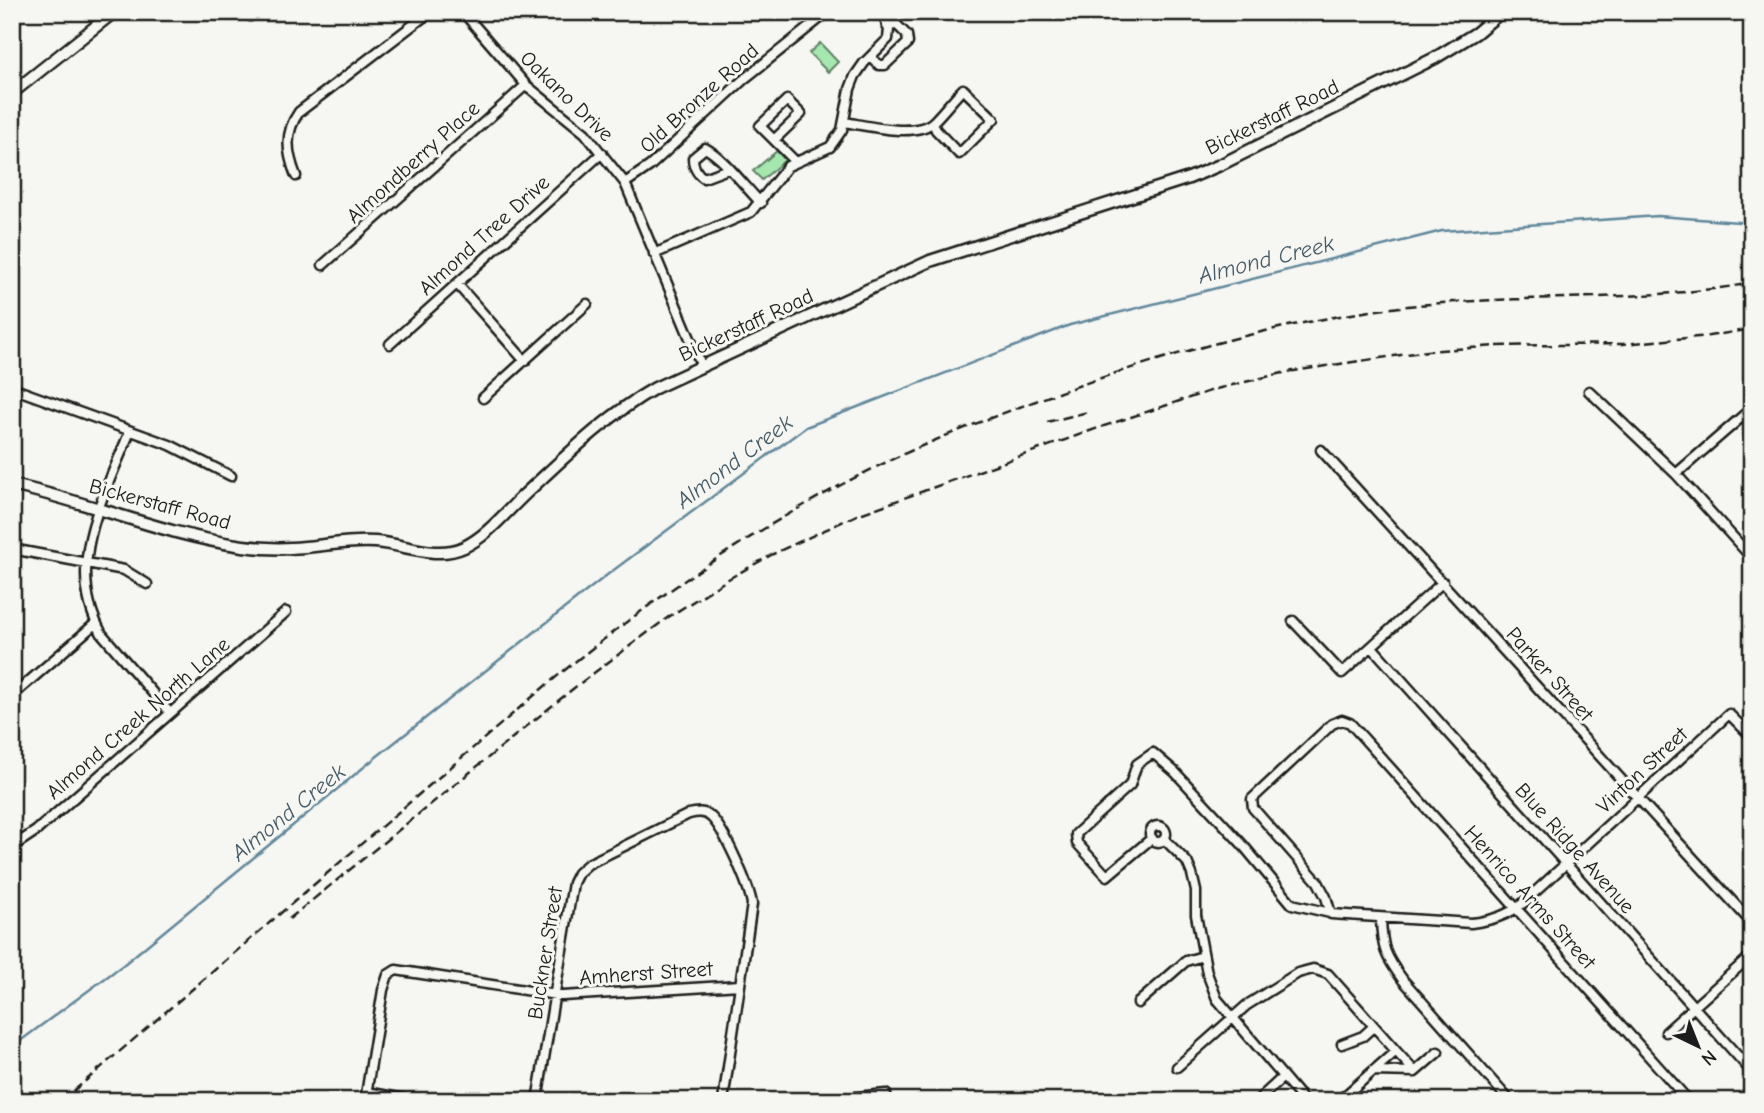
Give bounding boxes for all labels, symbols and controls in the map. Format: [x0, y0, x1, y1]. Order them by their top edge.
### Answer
street label: Old Bronze Road [635, 38, 763, 158]
street label: Oakano Drive [516, 46, 618, 146]
street label: Bickerstaff Road [1201, 74, 1343, 160]
street label: Almondberry Place [342, 96, 484, 228]
street label: Almond Tree Drive [414, 170, 554, 300]
water label: Almond Creek [1194, 229, 1338, 290]
street label: Bickerstaff Road [675, 283, 817, 367]
water label: Almond Creek [670, 408, 799, 515]
street label: Bickerstaff Road [87, 474, 233, 534]
street label: Parker Street [1502, 622, 1599, 727]
street label: Almond Creek North Lane [42, 632, 234, 804]
street label: Vinton Street [1592, 721, 1693, 818]
water label: Almond Creek [225, 758, 352, 867]
street label: Blue Ridge Avenue [1510, 778, 1640, 918]
street label: Henrico Arms Street [1459, 820, 1601, 974]
street label: Buckner Street [523, 884, 567, 1021]
street label: Amherst Street [578, 956, 715, 990]
north arrow [1662, 1012, 1732, 1082]
text: N [1697, 1045, 1721, 1070]

